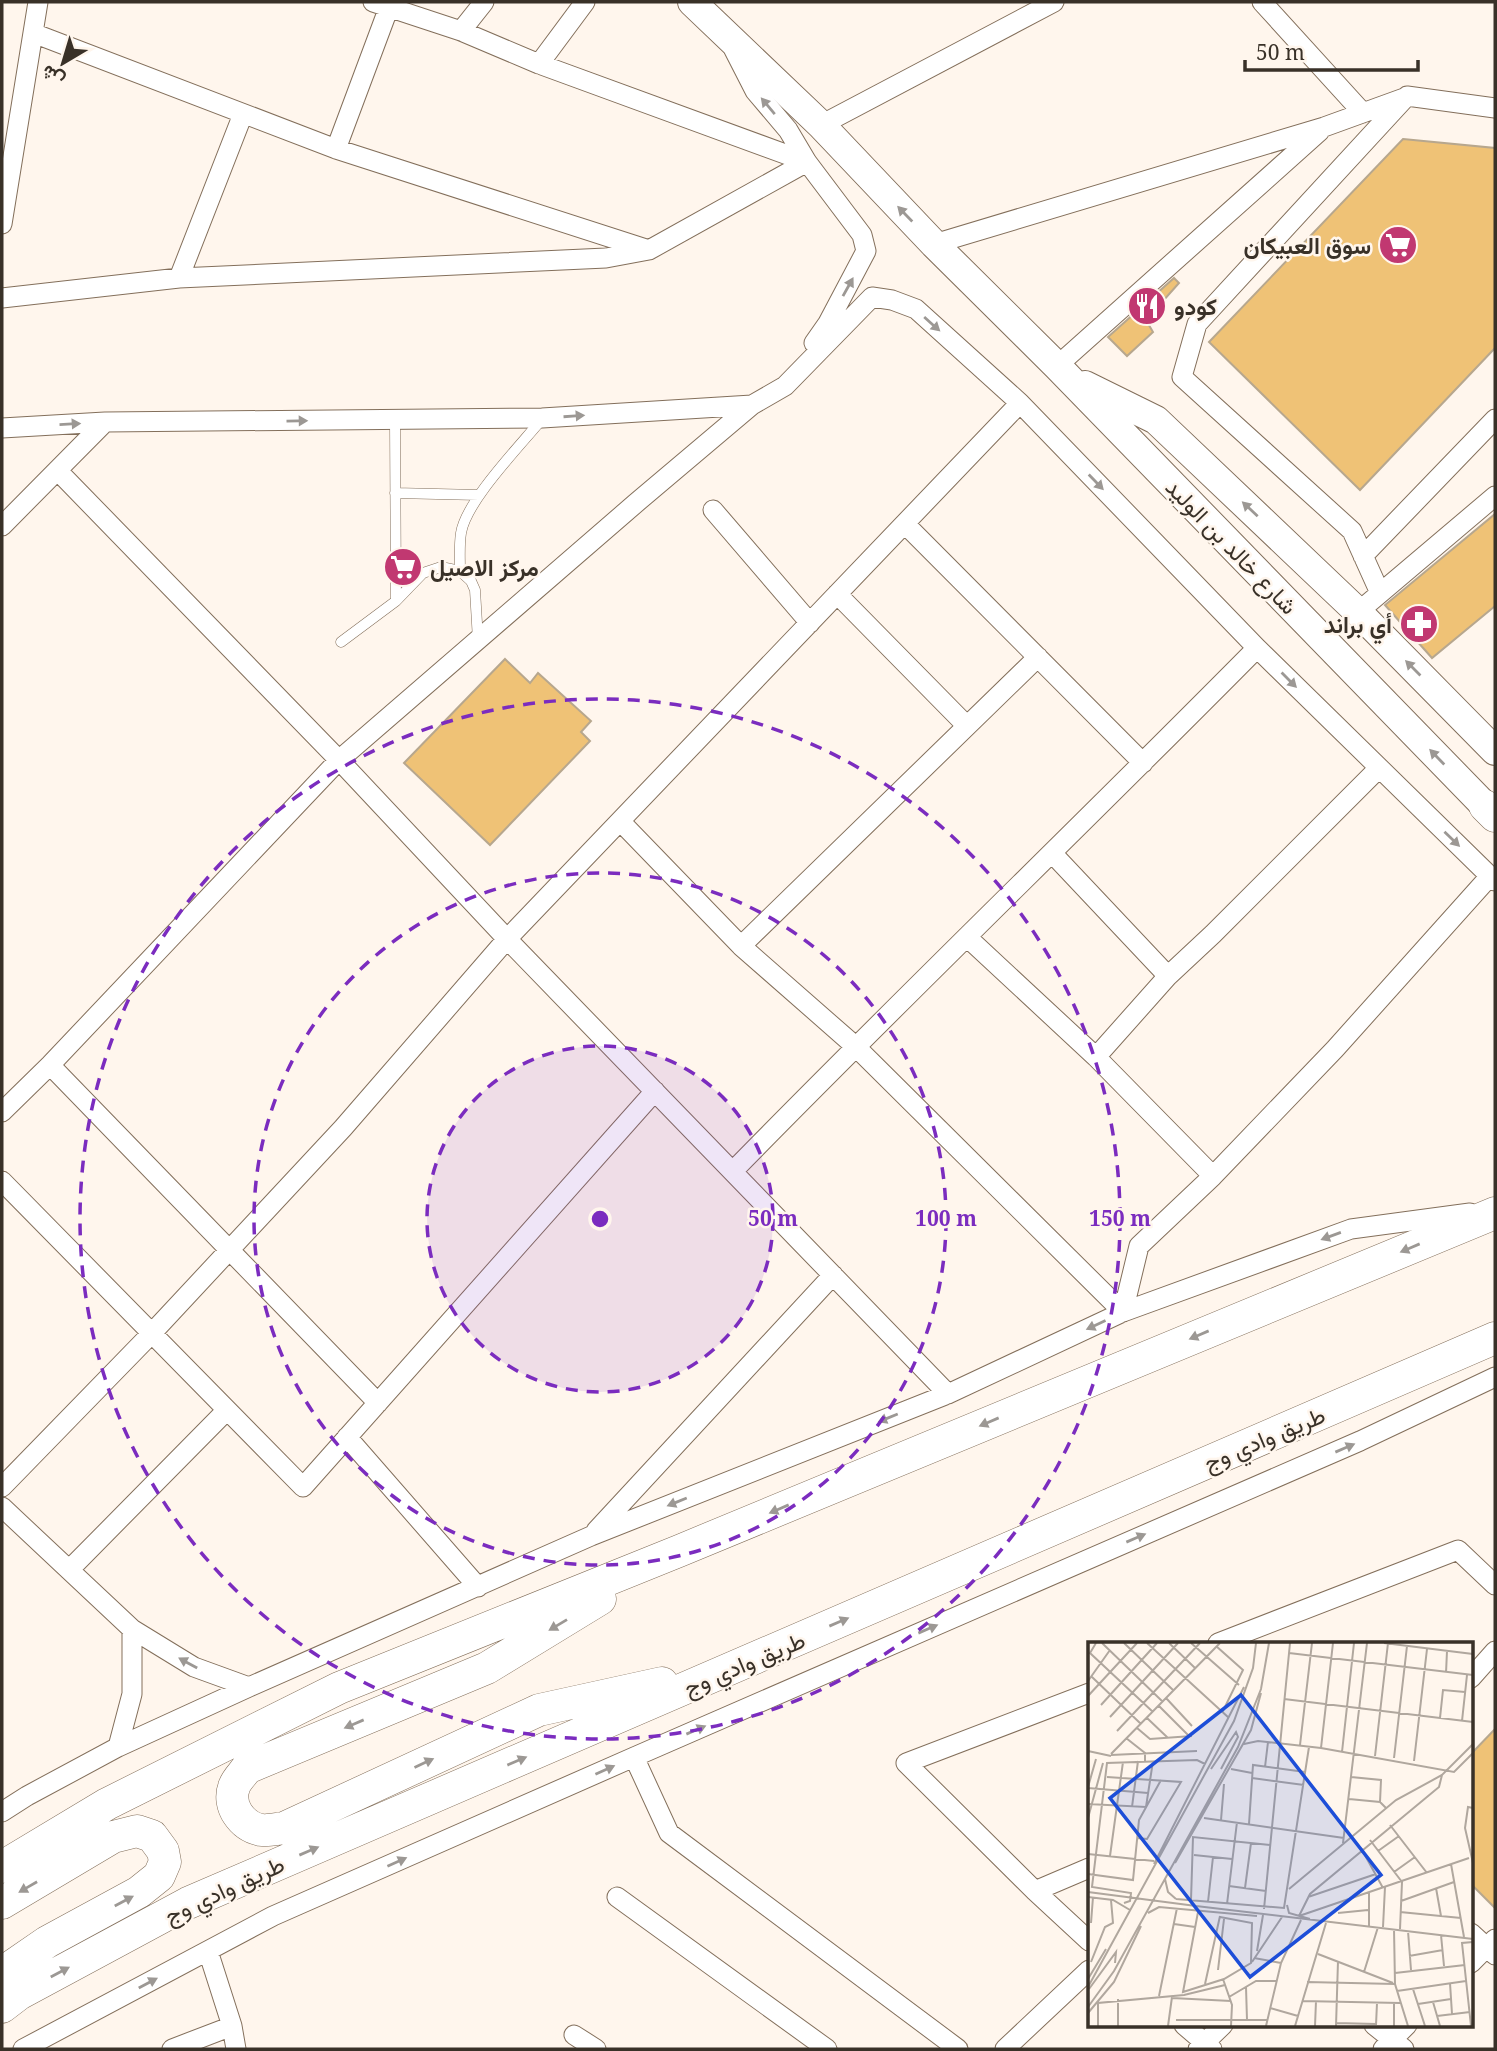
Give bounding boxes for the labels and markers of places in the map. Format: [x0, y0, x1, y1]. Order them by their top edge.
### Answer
supermarket icon: سوق العبيكان [1377, 224, 1419, 266]
place label: سوق العبيكان [1243, 229, 1371, 261]
restaurant icon: كودو [1126, 285, 1168, 327]
place label: كودو [1174, 290, 1217, 322]
supermarket icon: مركز الاصيل [382, 546, 424, 588]
place label: مركز الاصيل [430, 551, 539, 583]
pharmacy icon: أي براند [1398, 603, 1440, 645]
place label: أي براند [1324, 608, 1392, 644]
centre of rings [588, 1207, 612, 1231]

